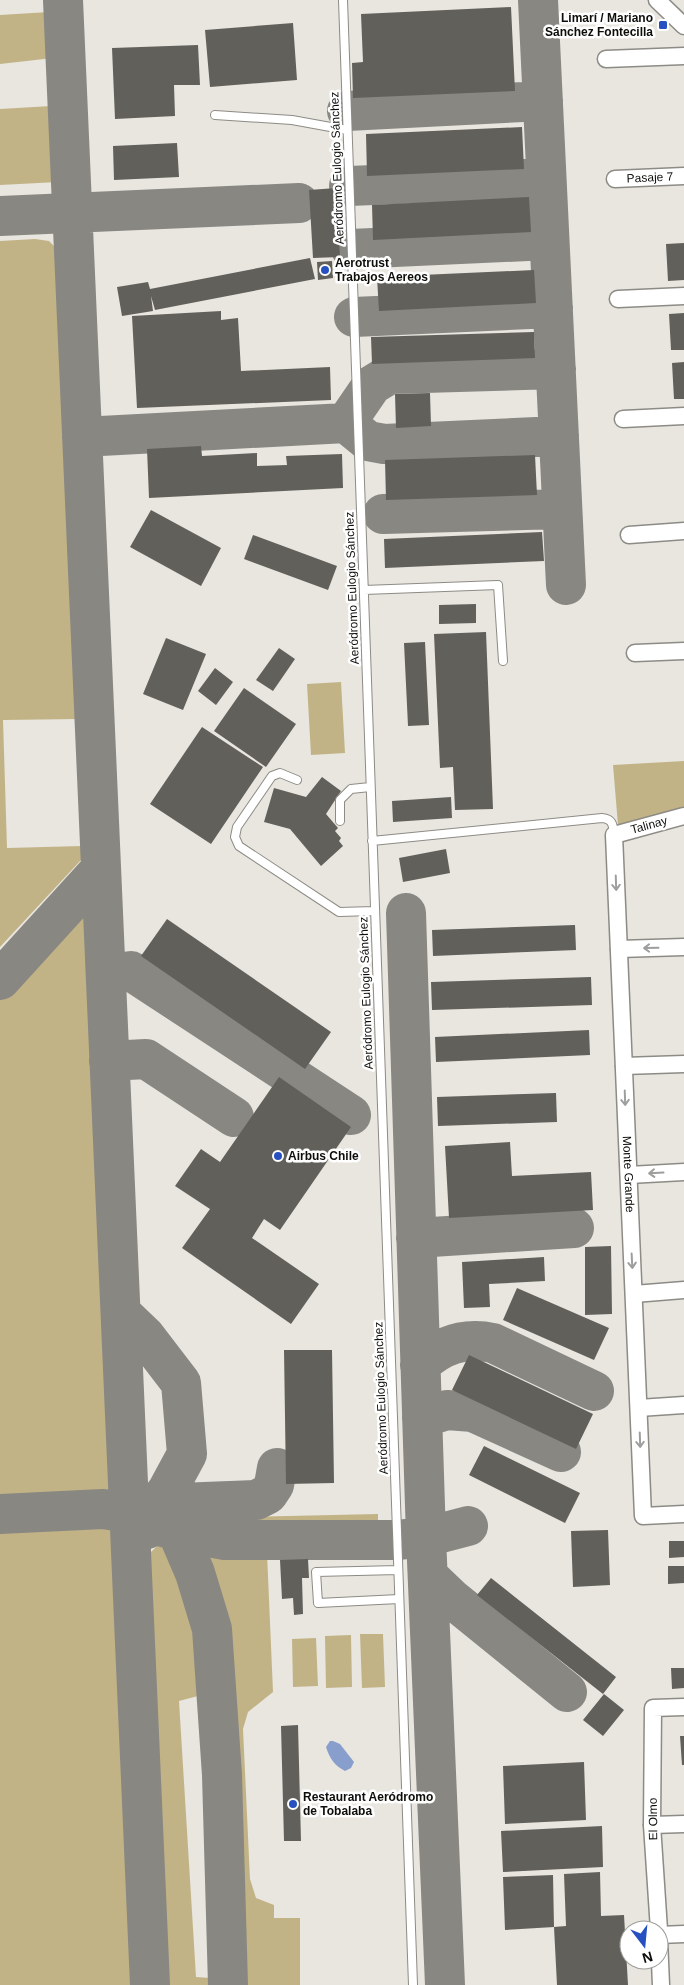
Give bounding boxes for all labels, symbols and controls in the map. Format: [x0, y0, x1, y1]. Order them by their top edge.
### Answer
place label: Limarí / Mariano Sánchez Fontecilla [545, 11, 653, 39]
marker: Limarí / Mariano Sánchez Fontecilla [657, 19, 669, 31]
street label: Aeródromo Eulogio Sánchez [327, 91, 347, 245]
street label: Pasaje 7 [626, 169, 674, 185]
place label: Aerotrust Trabajos Aereos [335, 256, 428, 284]
marker: Aerotrust Trabajos Aereos [319, 264, 331, 276]
street label: Aeródromo Eulogio Sánchez [342, 511, 362, 665]
street label: Talinay [629, 813, 669, 837]
one-way arrow [612, 875, 621, 891]
street label: Aeródromo Eulogio Sánchez [356, 916, 376, 1070]
one-way arrow [644, 943, 660, 953]
one-way arrow [621, 1090, 630, 1106]
street label: Monte Grande [620, 1135, 637, 1213]
place label: Airbus Chile [288, 1149, 359, 1163]
marker: Airbus Chile [272, 1150, 284, 1162]
one-way arrow [649, 1169, 665, 1178]
one-way arrow [628, 1252, 637, 1268]
street label: Aeródromo Eulogio Sánchez [371, 1321, 391, 1475]
one-way arrow [636, 1432, 645, 1448]
place label: Restaurant Aeródromo de Tobalaba [303, 1790, 433, 1818]
street label: El Olmo [646, 1797, 660, 1840]
marker: Restaurant Aeródromo de Tobalaba [287, 1798, 299, 1810]
north arrow [619, 1920, 669, 1970]
text: N [641, 1948, 655, 1967]

